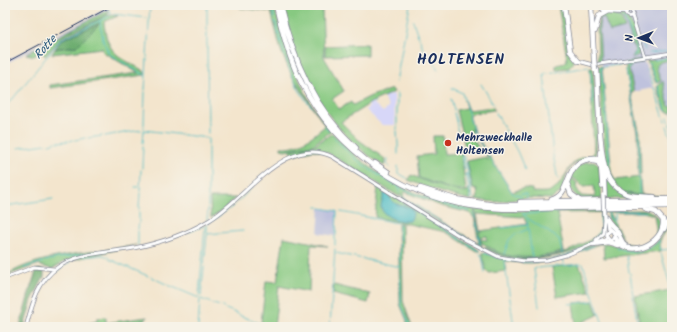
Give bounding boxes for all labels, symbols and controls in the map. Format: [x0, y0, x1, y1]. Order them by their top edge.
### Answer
north arrow [619, 18, 659, 58]
water label: Rotte [29, 30, 62, 64]
text: N [621, 34, 639, 42]
district label: HOLTENSEN [417, 48, 505, 72]
place label: Mehrzweckhalle Holtensen [456, 129, 533, 160]
marker: Mehrzweckhalle Holtensen [443, 138, 453, 148]

